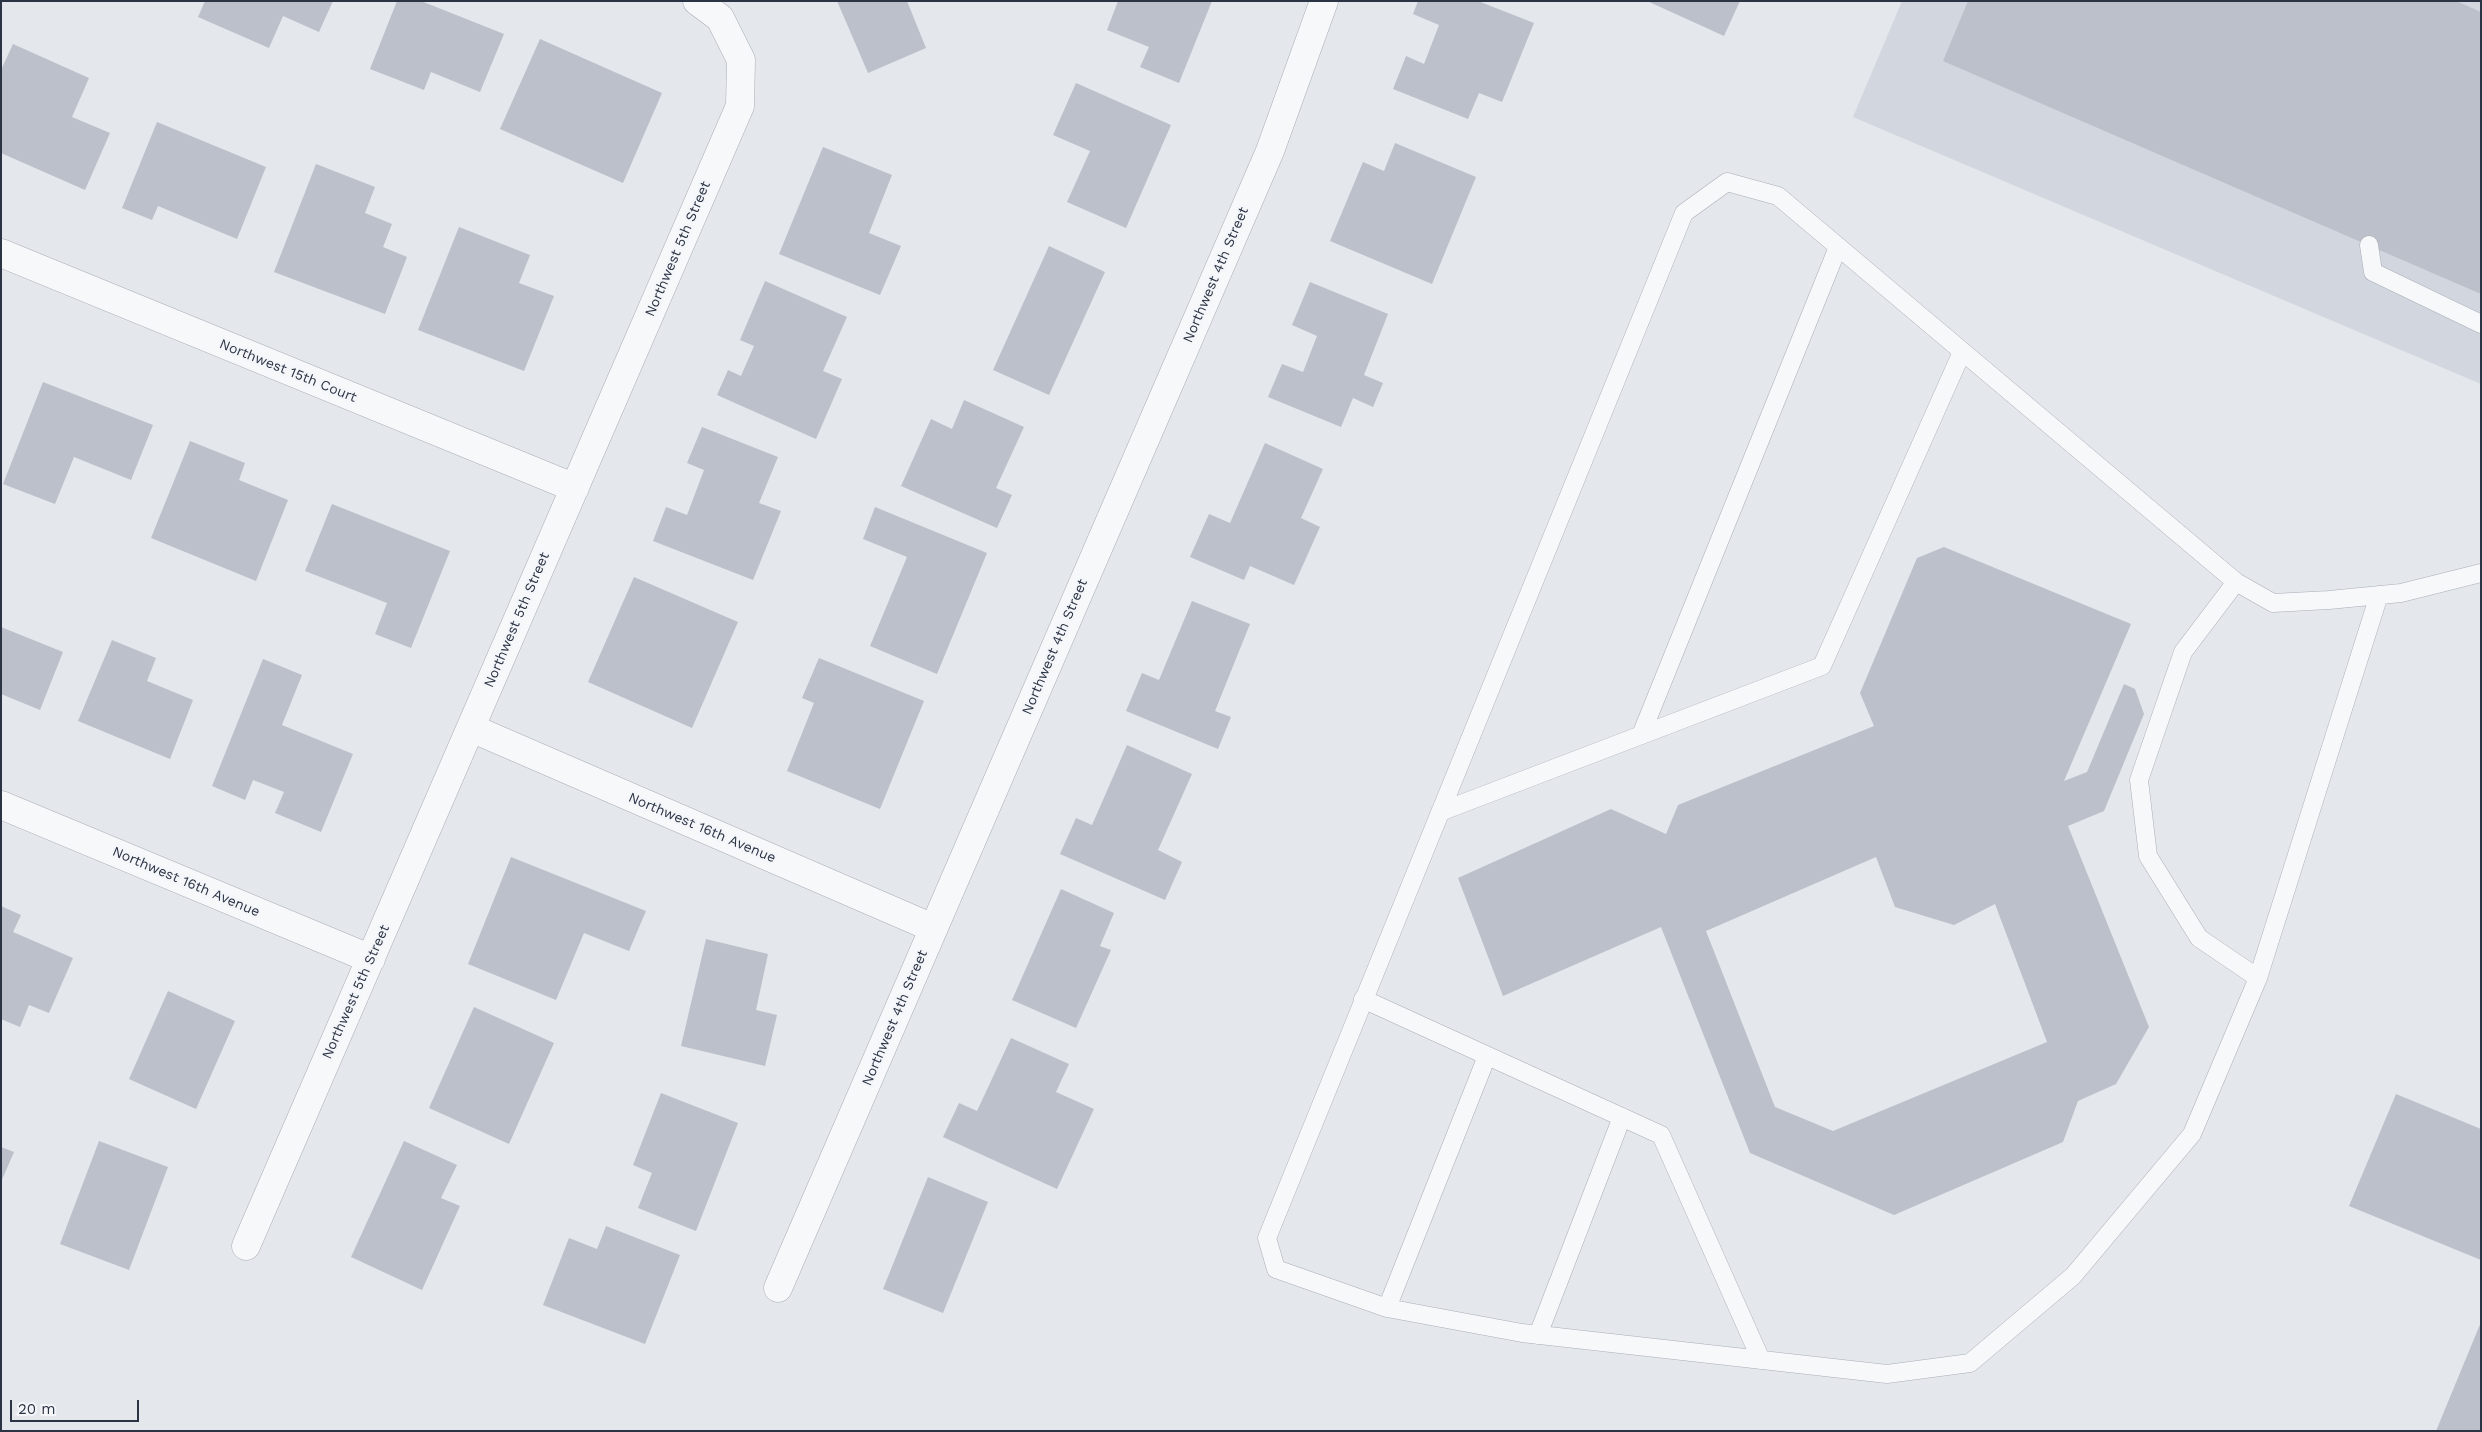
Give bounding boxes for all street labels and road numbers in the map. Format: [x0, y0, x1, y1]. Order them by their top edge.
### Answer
street label: Northwest 5th Street [642, 179, 714, 319]
street label: Northwest 4th Street [1180, 205, 1252, 345]
street label: Northwest 15th Court [217, 336, 359, 406]
street label: Northwest 5th Street [481, 550, 553, 690]
street label: Northwest 4th Street [1019, 577, 1091, 717]
street label: Northwest 16th Avenue [626, 789, 778, 867]
street label: Northwest 16th Avenue [110, 843, 262, 921]
street label: Northwest 5th Street [319, 922, 393, 1062]
street label: Northwest 4th Street [859, 948, 931, 1088]

